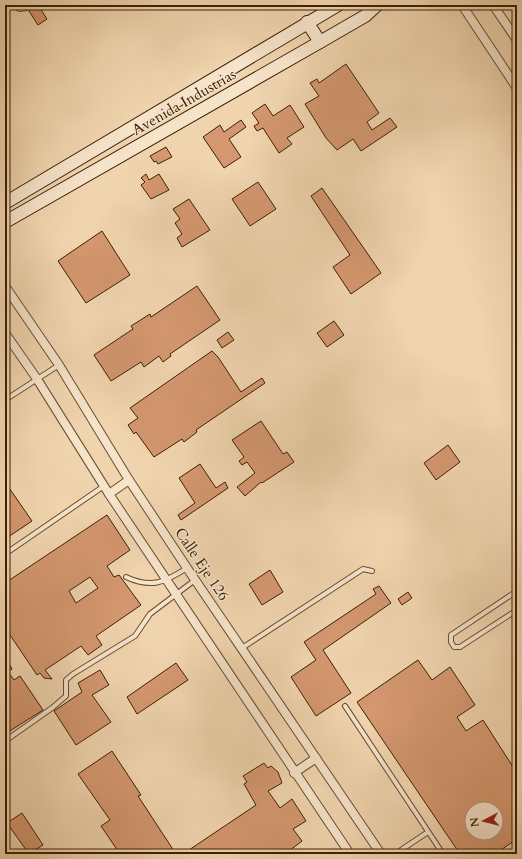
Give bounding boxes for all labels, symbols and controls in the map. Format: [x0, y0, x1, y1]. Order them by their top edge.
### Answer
street label: Avenida Industrias [128, 64, 240, 140]
street label: Calle Eje 126 [170, 524, 234, 605]
north arrow [464, 801, 504, 841]
text: N [466, 816, 483, 828]

